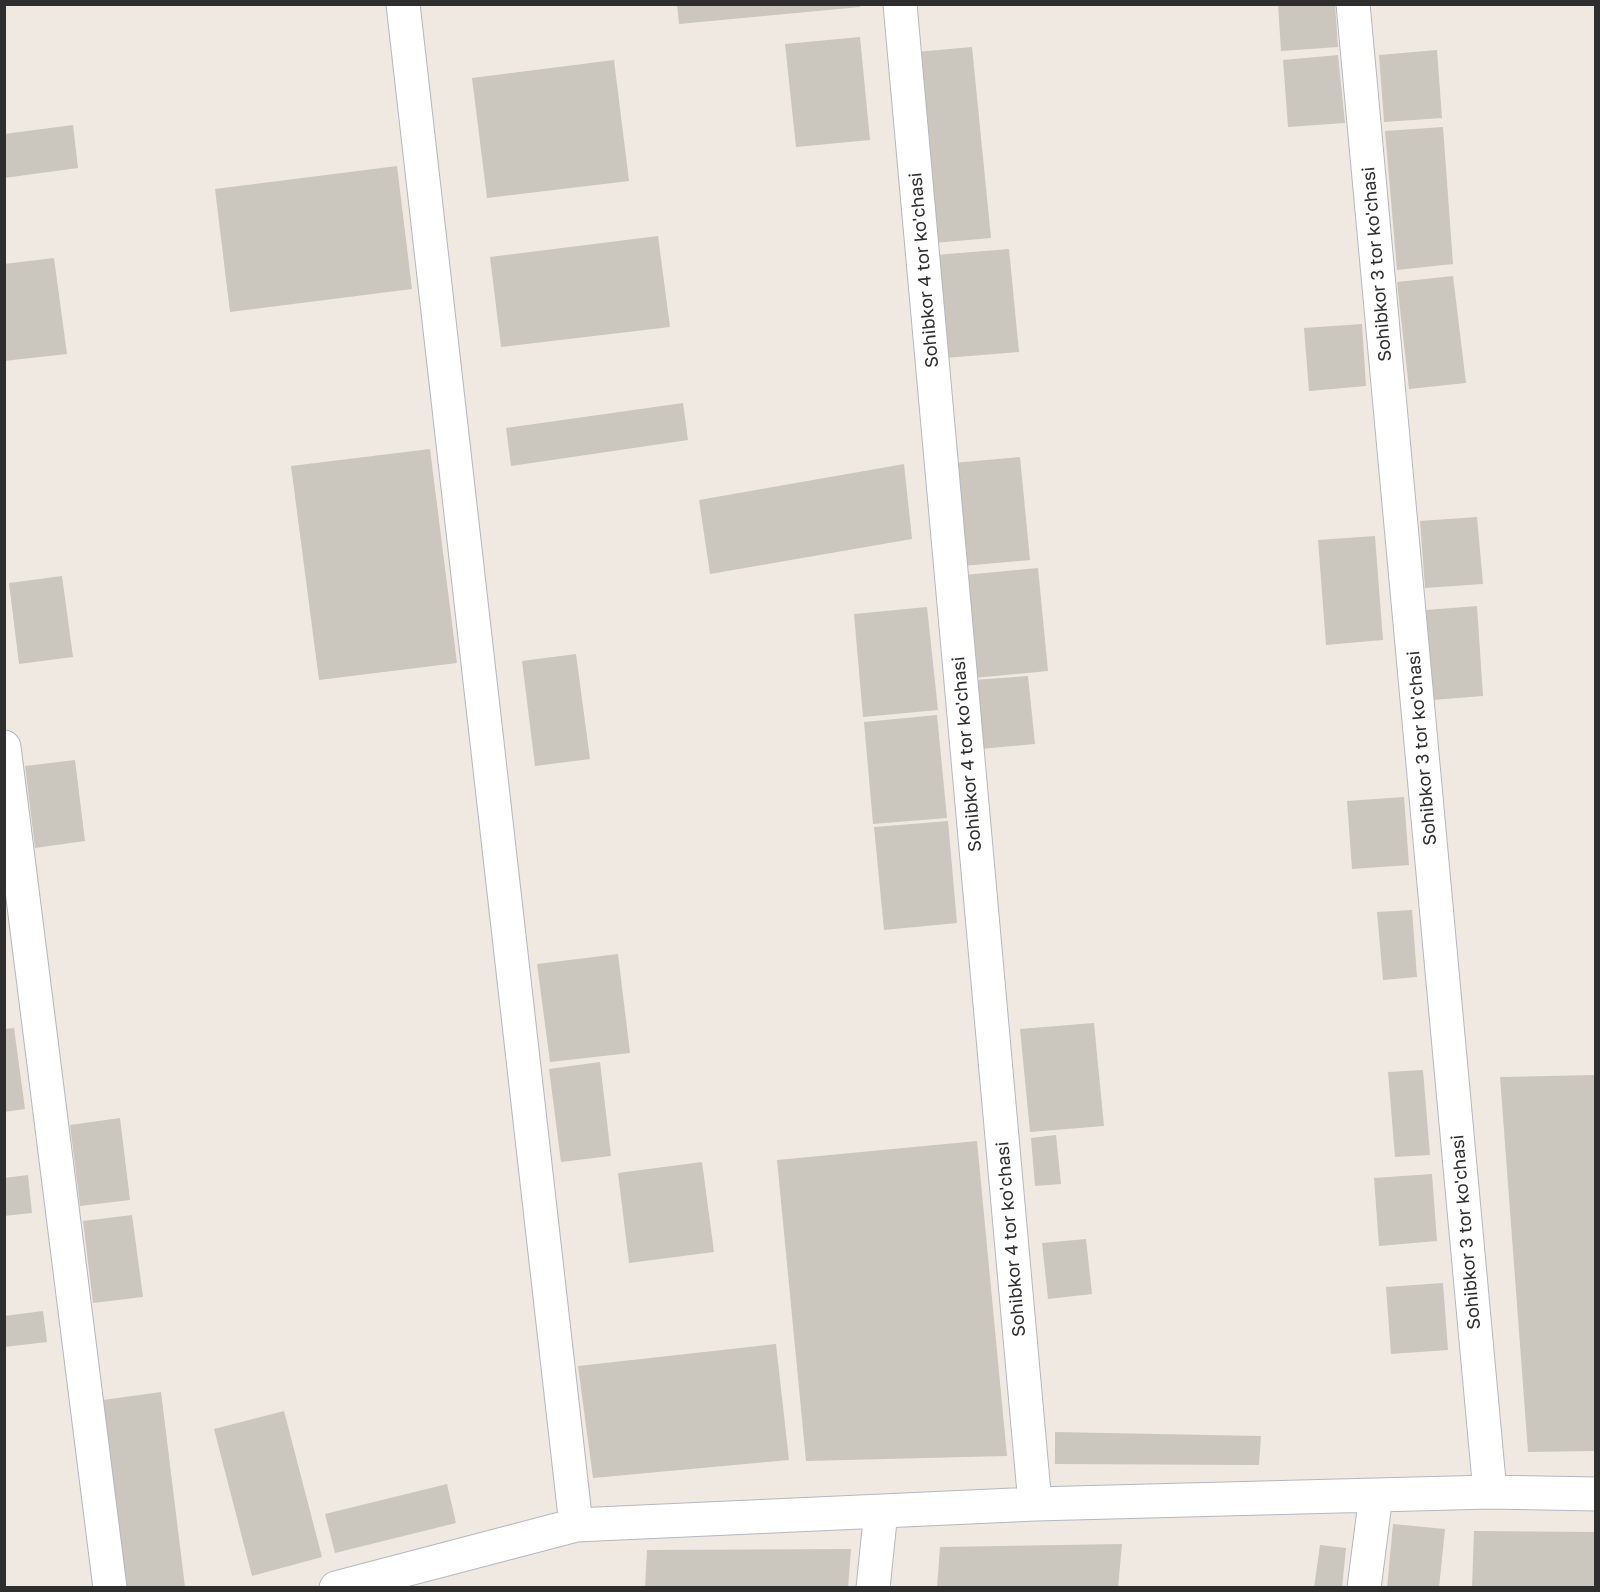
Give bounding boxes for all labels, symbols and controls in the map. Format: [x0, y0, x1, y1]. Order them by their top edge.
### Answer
street label: Sohibkor 3 tor ko'chasi [1358, 166, 1396, 362]
street label: Sohibkor 4 tor ko'chasi [905, 171, 943, 369]
street label: Sohibkor 3 tor ko'chasi [1403, 650, 1441, 846]
street label: Sohibkor 4 tor ko'chasi [948, 655, 986, 853]
street label: Sohibkor 3 tor ko'chasi [1447, 1134, 1485, 1330]
street label: Sohibkor 4 tor ko'chasi [992, 1140, 1030, 1338]

